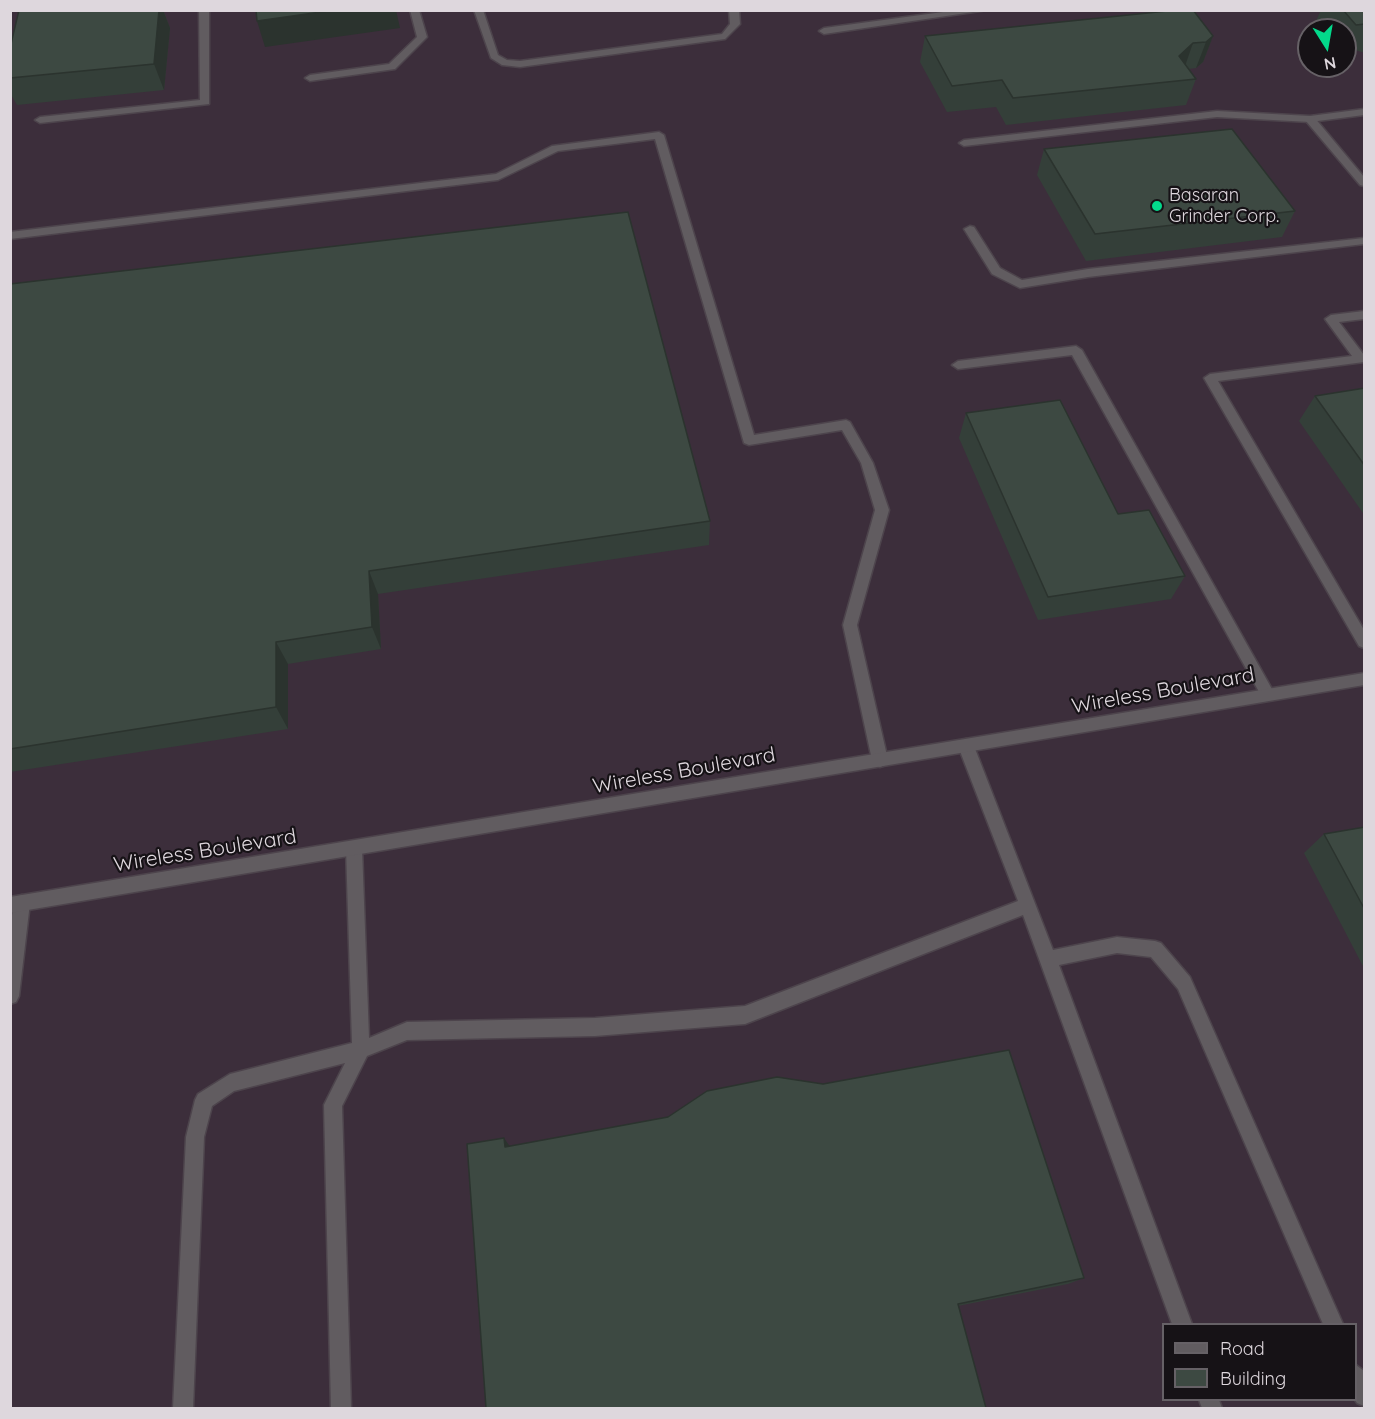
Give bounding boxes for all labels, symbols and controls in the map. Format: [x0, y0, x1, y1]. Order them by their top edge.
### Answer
north arrow [1297, 18, 1357, 78]
text: N [1322, 53, 1338, 75]
place label: Basaran Grinder Corp. [1169, 185, 1279, 228]
marker: Basaran Grinder Corp. [1150, 199, 1164, 213]
street label: Wireless Boulevard [1070, 663, 1256, 719]
street label: Wireless Boulevard [591, 743, 777, 799]
street label: Wireless Boulevard [112, 824, 298, 878]
legend [1162, 1323, 1357, 1401]
text: Road [1220, 1337, 1265, 1360]
text: Building [1220, 1367, 1286, 1390]

